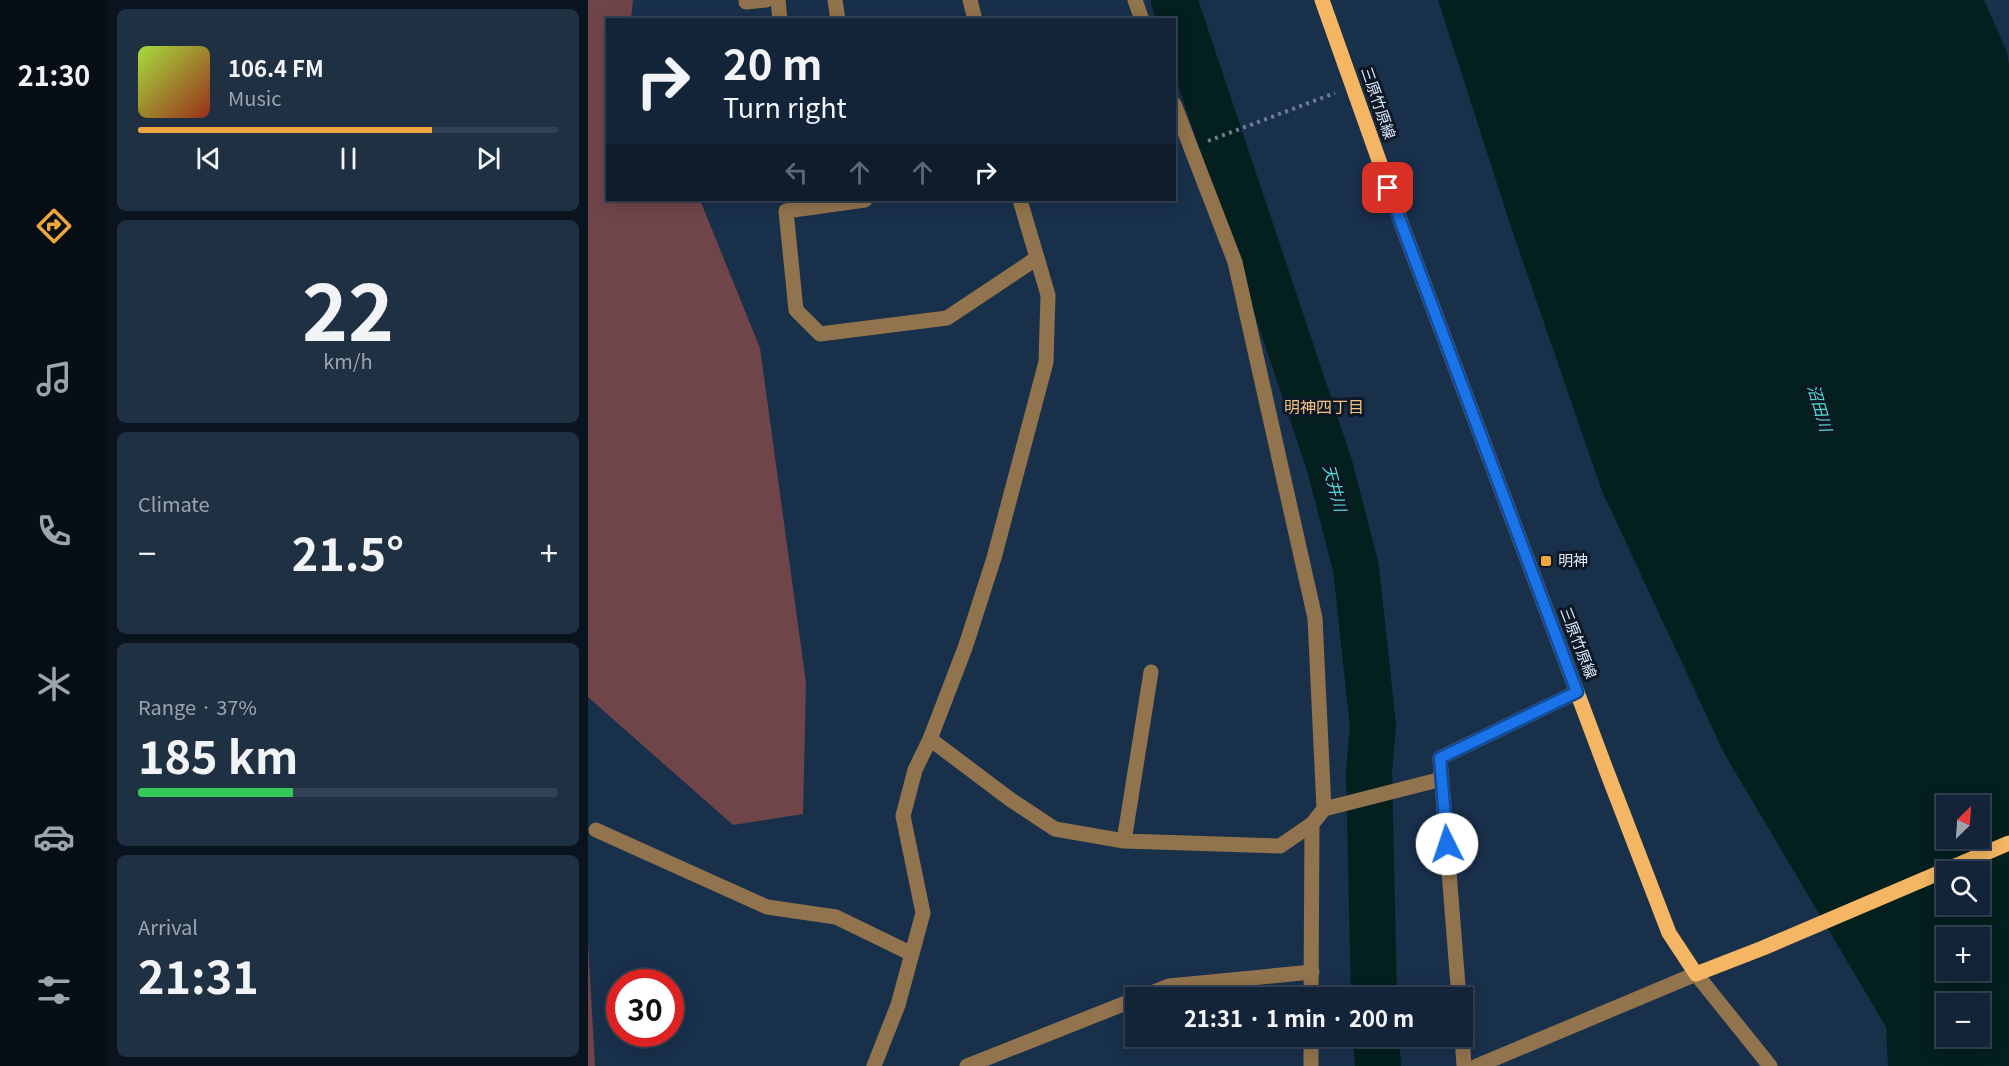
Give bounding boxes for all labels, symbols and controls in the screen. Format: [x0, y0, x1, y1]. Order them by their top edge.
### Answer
text: 20 m [723, 31, 823, 92]
icon: right [624, 42, 702, 120]
text: 106.4 FM [228, 51, 324, 83]
text: 21:30 [18, 55, 90, 94]
street label: 三原竹原線 [1357, 64, 1402, 141]
text: Music [228, 83, 281, 112]
text: Turn right [723, 87, 847, 126]
icon: previous [192, 142, 225, 175]
icon: pause [332, 142, 365, 175]
icon: next [472, 142, 505, 175]
icon: left [780, 156, 813, 189]
icon: ahead [843, 156, 876, 189]
icon: ahead [906, 156, 939, 189]
icon: right [969, 156, 1002, 189]
pin [1362, 162, 1413, 213]
icon: arrive [1371, 171, 1404, 204]
icon: directions [33, 205, 75, 247]
text: 22 [302, 251, 394, 363]
text: km/h [323, 346, 373, 375]
icon: music [33, 358, 75, 400]
water label: 沼田川 [1803, 381, 1840, 436]
district label: 明神四丁目 [1284, 394, 1364, 418]
water label: 天井川 [1318, 461, 1354, 516]
text: Climate [138, 489, 210, 518]
icon: phone [33, 510, 75, 552]
text: 21.5° [292, 519, 404, 584]
text: − [138, 528, 156, 576]
text: + [540, 528, 558, 576]
place label: 明神 [1558, 549, 1588, 570]
marker: 明神 [1539, 554, 1553, 568]
street label: 三原竹原線 [1556, 604, 1603, 681]
icon: climate [33, 663, 75, 705]
text: Range · 37% [138, 692, 257, 721]
text: 185 km [138, 722, 298, 787]
north arrow [1936, 795, 1990, 849]
map controls [1936, 795, 1990, 1047]
position arrow [1415, 812, 1479, 876]
icon: car [33, 816, 75, 858]
button: search [1936, 861, 1990, 915]
text: Arrival [138, 912, 198, 941]
button: + [1936, 927, 1990, 981]
text: 21:31 [138, 942, 259, 1007]
icon: filters [33, 969, 75, 1011]
speed limit sign: 30 [606, 969, 684, 1047]
button: − [1936, 993, 1990, 1047]
text: 21:31 · 1 min · 200 m [1184, 1001, 1414, 1033]

